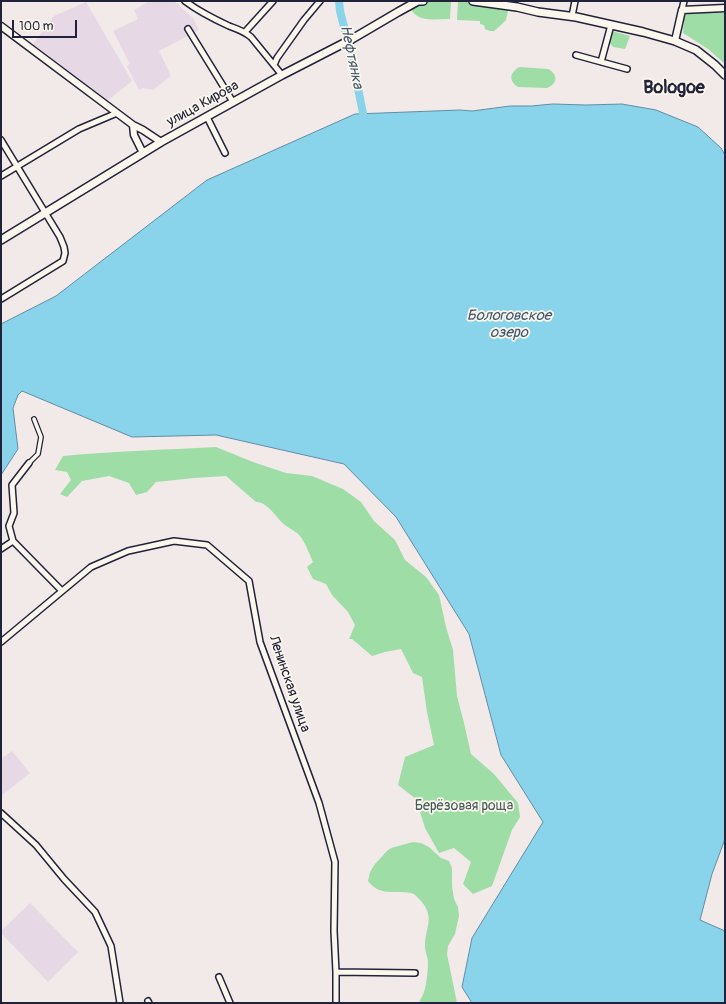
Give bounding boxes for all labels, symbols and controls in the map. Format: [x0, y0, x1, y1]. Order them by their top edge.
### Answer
scale bar [14, 12, 79, 38]
text: 100 m [19, 19, 53, 34]
water label: Нефтянка [336, 24, 366, 90]
street label: улица Кирова [164, 77, 242, 131]
district label: Bologoe [643, 77, 705, 99]
water label: Бологовское озеро [467, 307, 551, 342]
street label: Ленинская улица [265, 634, 313, 734]
park label: Берёзовая роща [415, 798, 513, 814]

